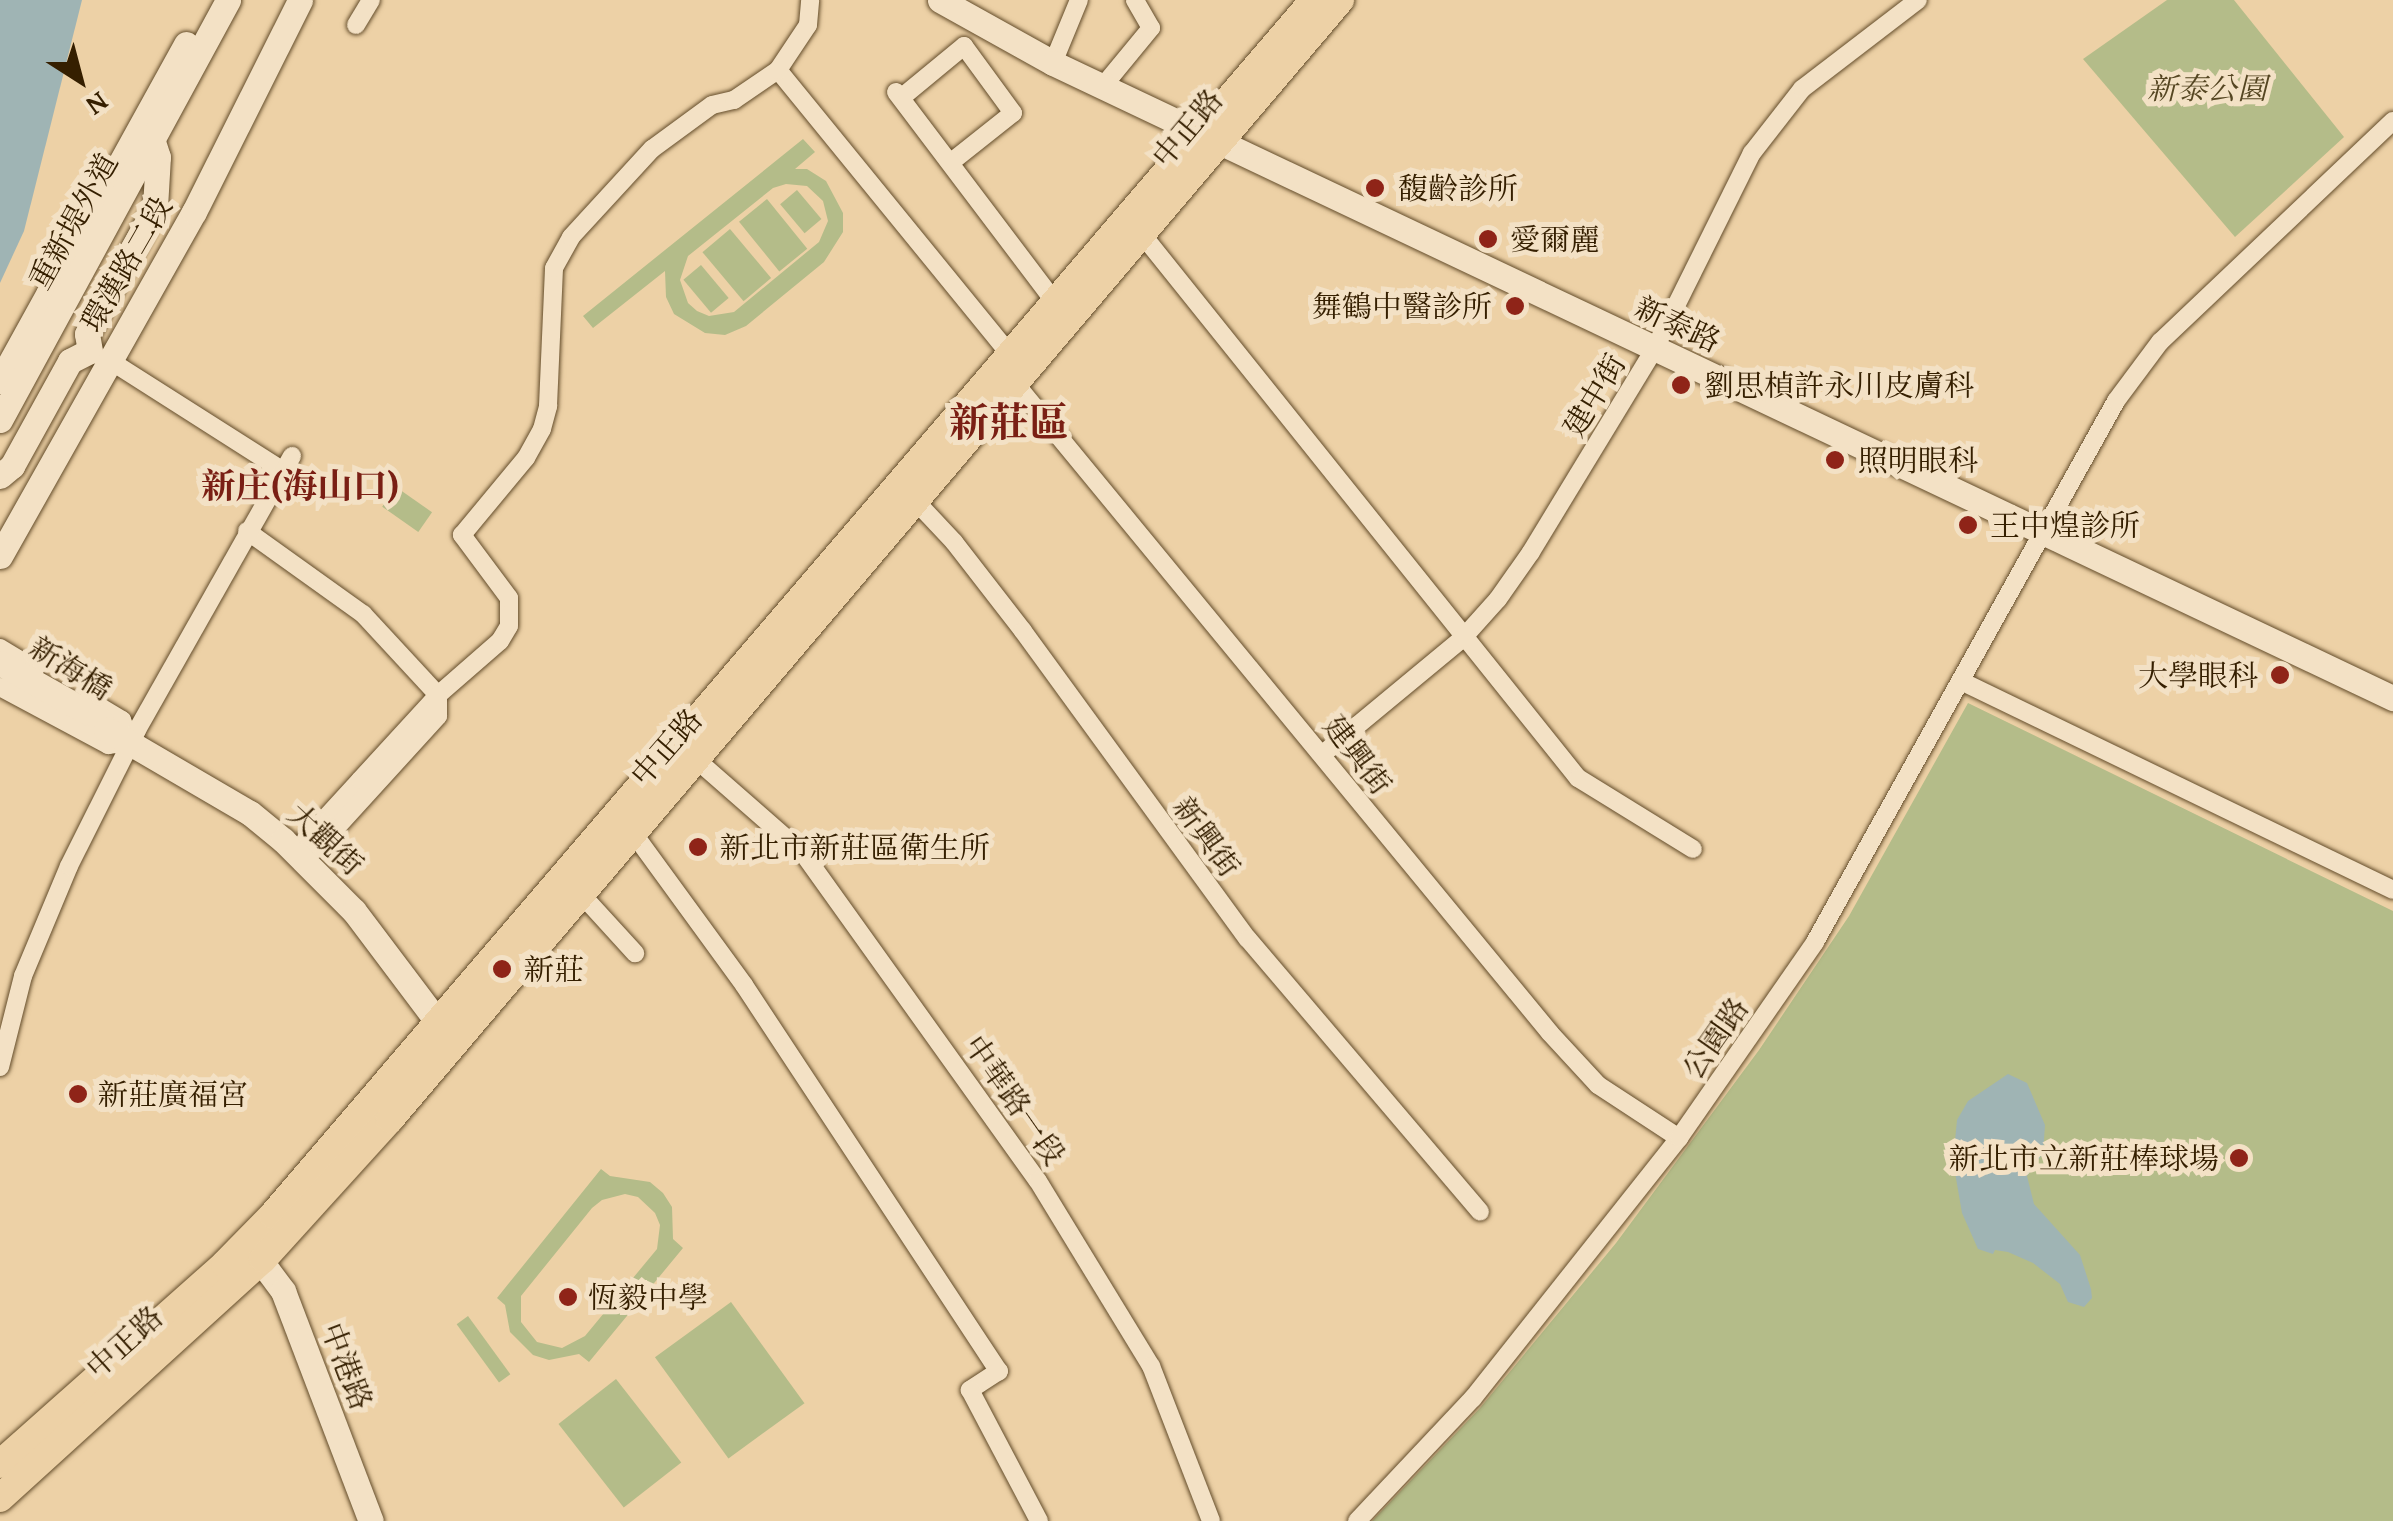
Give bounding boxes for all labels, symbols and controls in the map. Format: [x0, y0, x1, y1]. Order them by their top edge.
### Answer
north arrow [30, 30, 130, 130]
park label: 新泰公園 [2147, 70, 2267, 106]
street label: 中正路 [1144, 82, 1230, 174]
text: N [78, 83, 118, 127]
street label: 重新堤外道 [21, 147, 125, 295]
place label: 馥齡診所 [1398, 170, 1518, 206]
marker: 馥齡診所 [1362, 175, 1388, 201]
street label: 環漢路二段 [73, 190, 179, 338]
place label: 愛爾麗 [1510, 221, 1600, 257]
marker: 愛爾麗 [1475, 226, 1501, 252]
place label: 舞鶴中醫診所 [1312, 288, 1492, 324]
street label: 新泰路 [1630, 289, 1726, 359]
marker: 舞鶴中醫診所 [1502, 293, 1528, 319]
street label: 建中街 [1555, 347, 1633, 443]
place label: 劉思楨許永川皮膚科 [1704, 367, 1974, 403]
marker: 劉思楨許永川皮膚科 [1668, 372, 1694, 398]
district label: 新莊區 [949, 398, 1069, 446]
place label: 照明眼科 [1858, 442, 1978, 478]
marker: 照明眼科 [1822, 447, 1848, 473]
district label: 新庄(海山口) [201, 465, 399, 507]
place label: 王中煌診所 [1990, 507, 2140, 543]
marker: 王中煌診所 [1955, 512, 1981, 538]
street label: 新海橋 [23, 629, 119, 707]
place label: 大學眼科 [2138, 657, 2258, 693]
marker: 大學眼科 [2267, 662, 2293, 688]
street label: 中正路 [623, 701, 709, 793]
street label: 建興街 [1317, 708, 1399, 802]
street label: 新興街 [1166, 790, 1248, 884]
street label: 大觀街 [281, 795, 371, 883]
place label: 新北市新莊區衛生所 [720, 829, 990, 865]
marker: 新北市新莊區衛生所 [685, 834, 711, 860]
place label: 新莊 [524, 951, 584, 987]
marker: 新莊 [489, 956, 515, 982]
street label: 公園路 [1674, 991, 1756, 1085]
street label: 中華路一段 [957, 1028, 1073, 1172]
place label: 新莊廣福宮 [98, 1076, 248, 1112]
marker: 新莊廣福宮 [67, 1083, 89, 1105]
place label: 新北市立新莊棒球場 [1949, 1140, 2219, 1176]
marker: 新北市立新莊棒球場 [2228, 1147, 2250, 1169]
place label: 恆毅中學 [588, 1279, 708, 1315]
marker: 恆毅中學 [557, 1286, 579, 1308]
street label: 中正路 [79, 1299, 169, 1385]
street label: 中港路 [314, 1318, 380, 1414]

